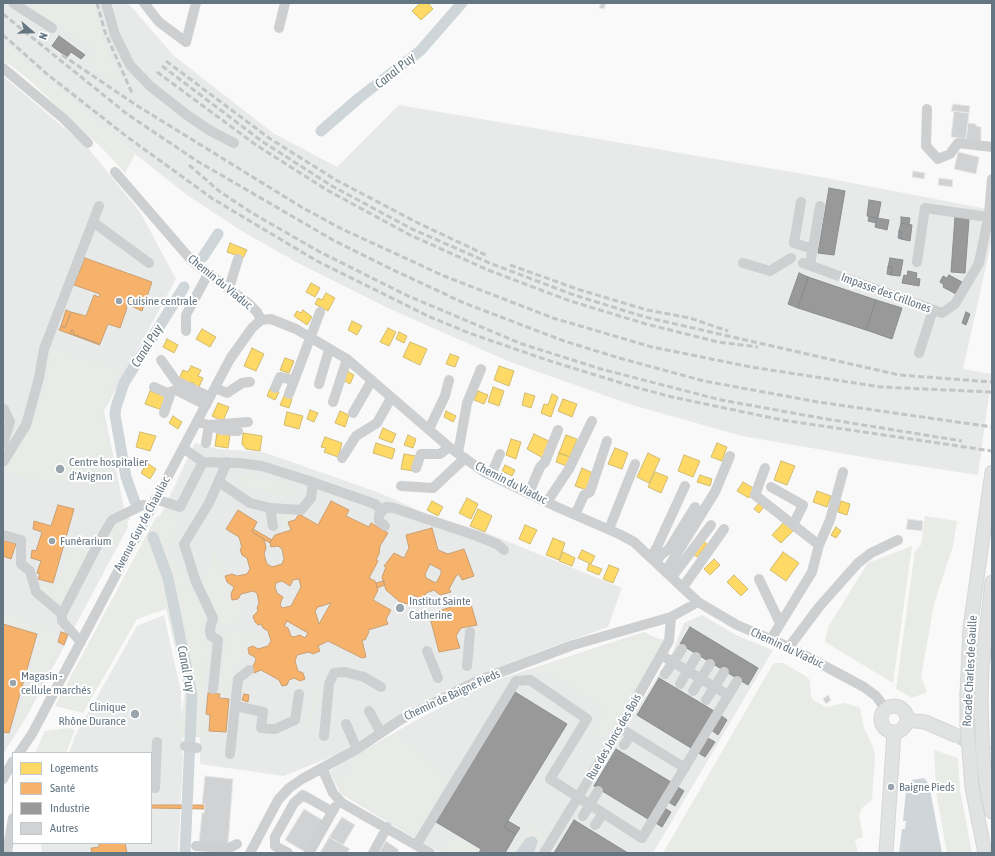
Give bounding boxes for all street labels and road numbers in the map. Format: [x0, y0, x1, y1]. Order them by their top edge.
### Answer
street label: Chemin du Viaduc [185, 252, 255, 312]
street label: Impasse des Crillones [839, 270, 933, 316]
street label: Chemin du Viaduc [473, 459, 549, 507]
street label: Avenue Guy de Chauliac [111, 474, 173, 574]
street label: Rocade Charles de Gaulle [960, 615, 980, 727]
street label: Chemin du Viaduc [748, 625, 826, 671]
street label: Chemin de Baigne Pieds [402, 666, 502, 724]
street label: Rue des Joncs des Bois [584, 691, 644, 783]

